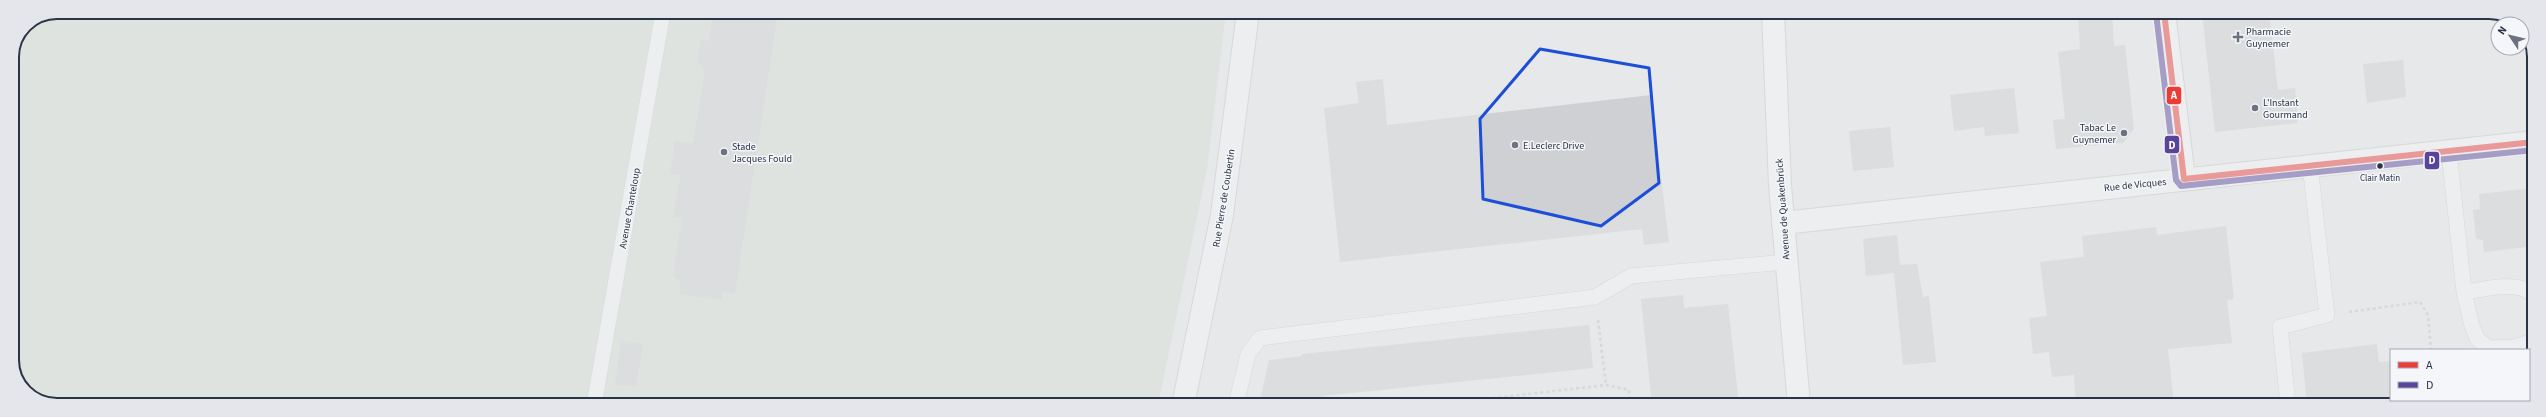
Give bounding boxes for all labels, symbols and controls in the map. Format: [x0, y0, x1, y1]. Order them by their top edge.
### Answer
north arrow [2490, 16, 2530, 56]
text: N [2494, 23, 2510, 38]
place label: Pharmacie Guynemer [2246, 25, 2291, 51]
marker: Pharmacie Guynemer [2233, 32, 2243, 42]
line badge: A [2166, 86, 2182, 105]
text: A [2170, 88, 2178, 103]
place label: L'Instant Gourmand [2263, 96, 2308, 122]
marker: L'Instant Gourmand [2250, 103, 2260, 113]
place label: Tabac Le Guynemer [2073, 121, 2117, 147]
marker: Tabac Le Guynemer [2119, 128, 2129, 138]
line badge: D [2164, 135, 2180, 154]
text: D [2169, 138, 2176, 153]
place label: E.Leclerc Drive [1523, 139, 1584, 153]
place label: Stade Jacques Fould [732, 140, 792, 166]
marker: E.Leclerc Drive [1510, 140, 1520, 150]
marker: Stade Jacques Fould [719, 147, 729, 157]
street label: Rue Pierre de Coubertin [1209, 148, 1239, 248]
line badge: D [2424, 151, 2440, 170]
text: D [2429, 153, 2436, 168]
street label: Avenue de Quakenbrück [1772, 158, 1794, 260]
marker: Clair Matin [2375, 161, 2385, 171]
street label: Avenue Chanteloup [616, 166, 644, 250]
place label: Clair Matin [2360, 172, 2400, 185]
street label: Rue de Vicques [2103, 175, 2167, 195]
legend [2390, 349, 2530, 401]
text: A [2426, 357, 2433, 374]
text: D [2426, 377, 2433, 394]

